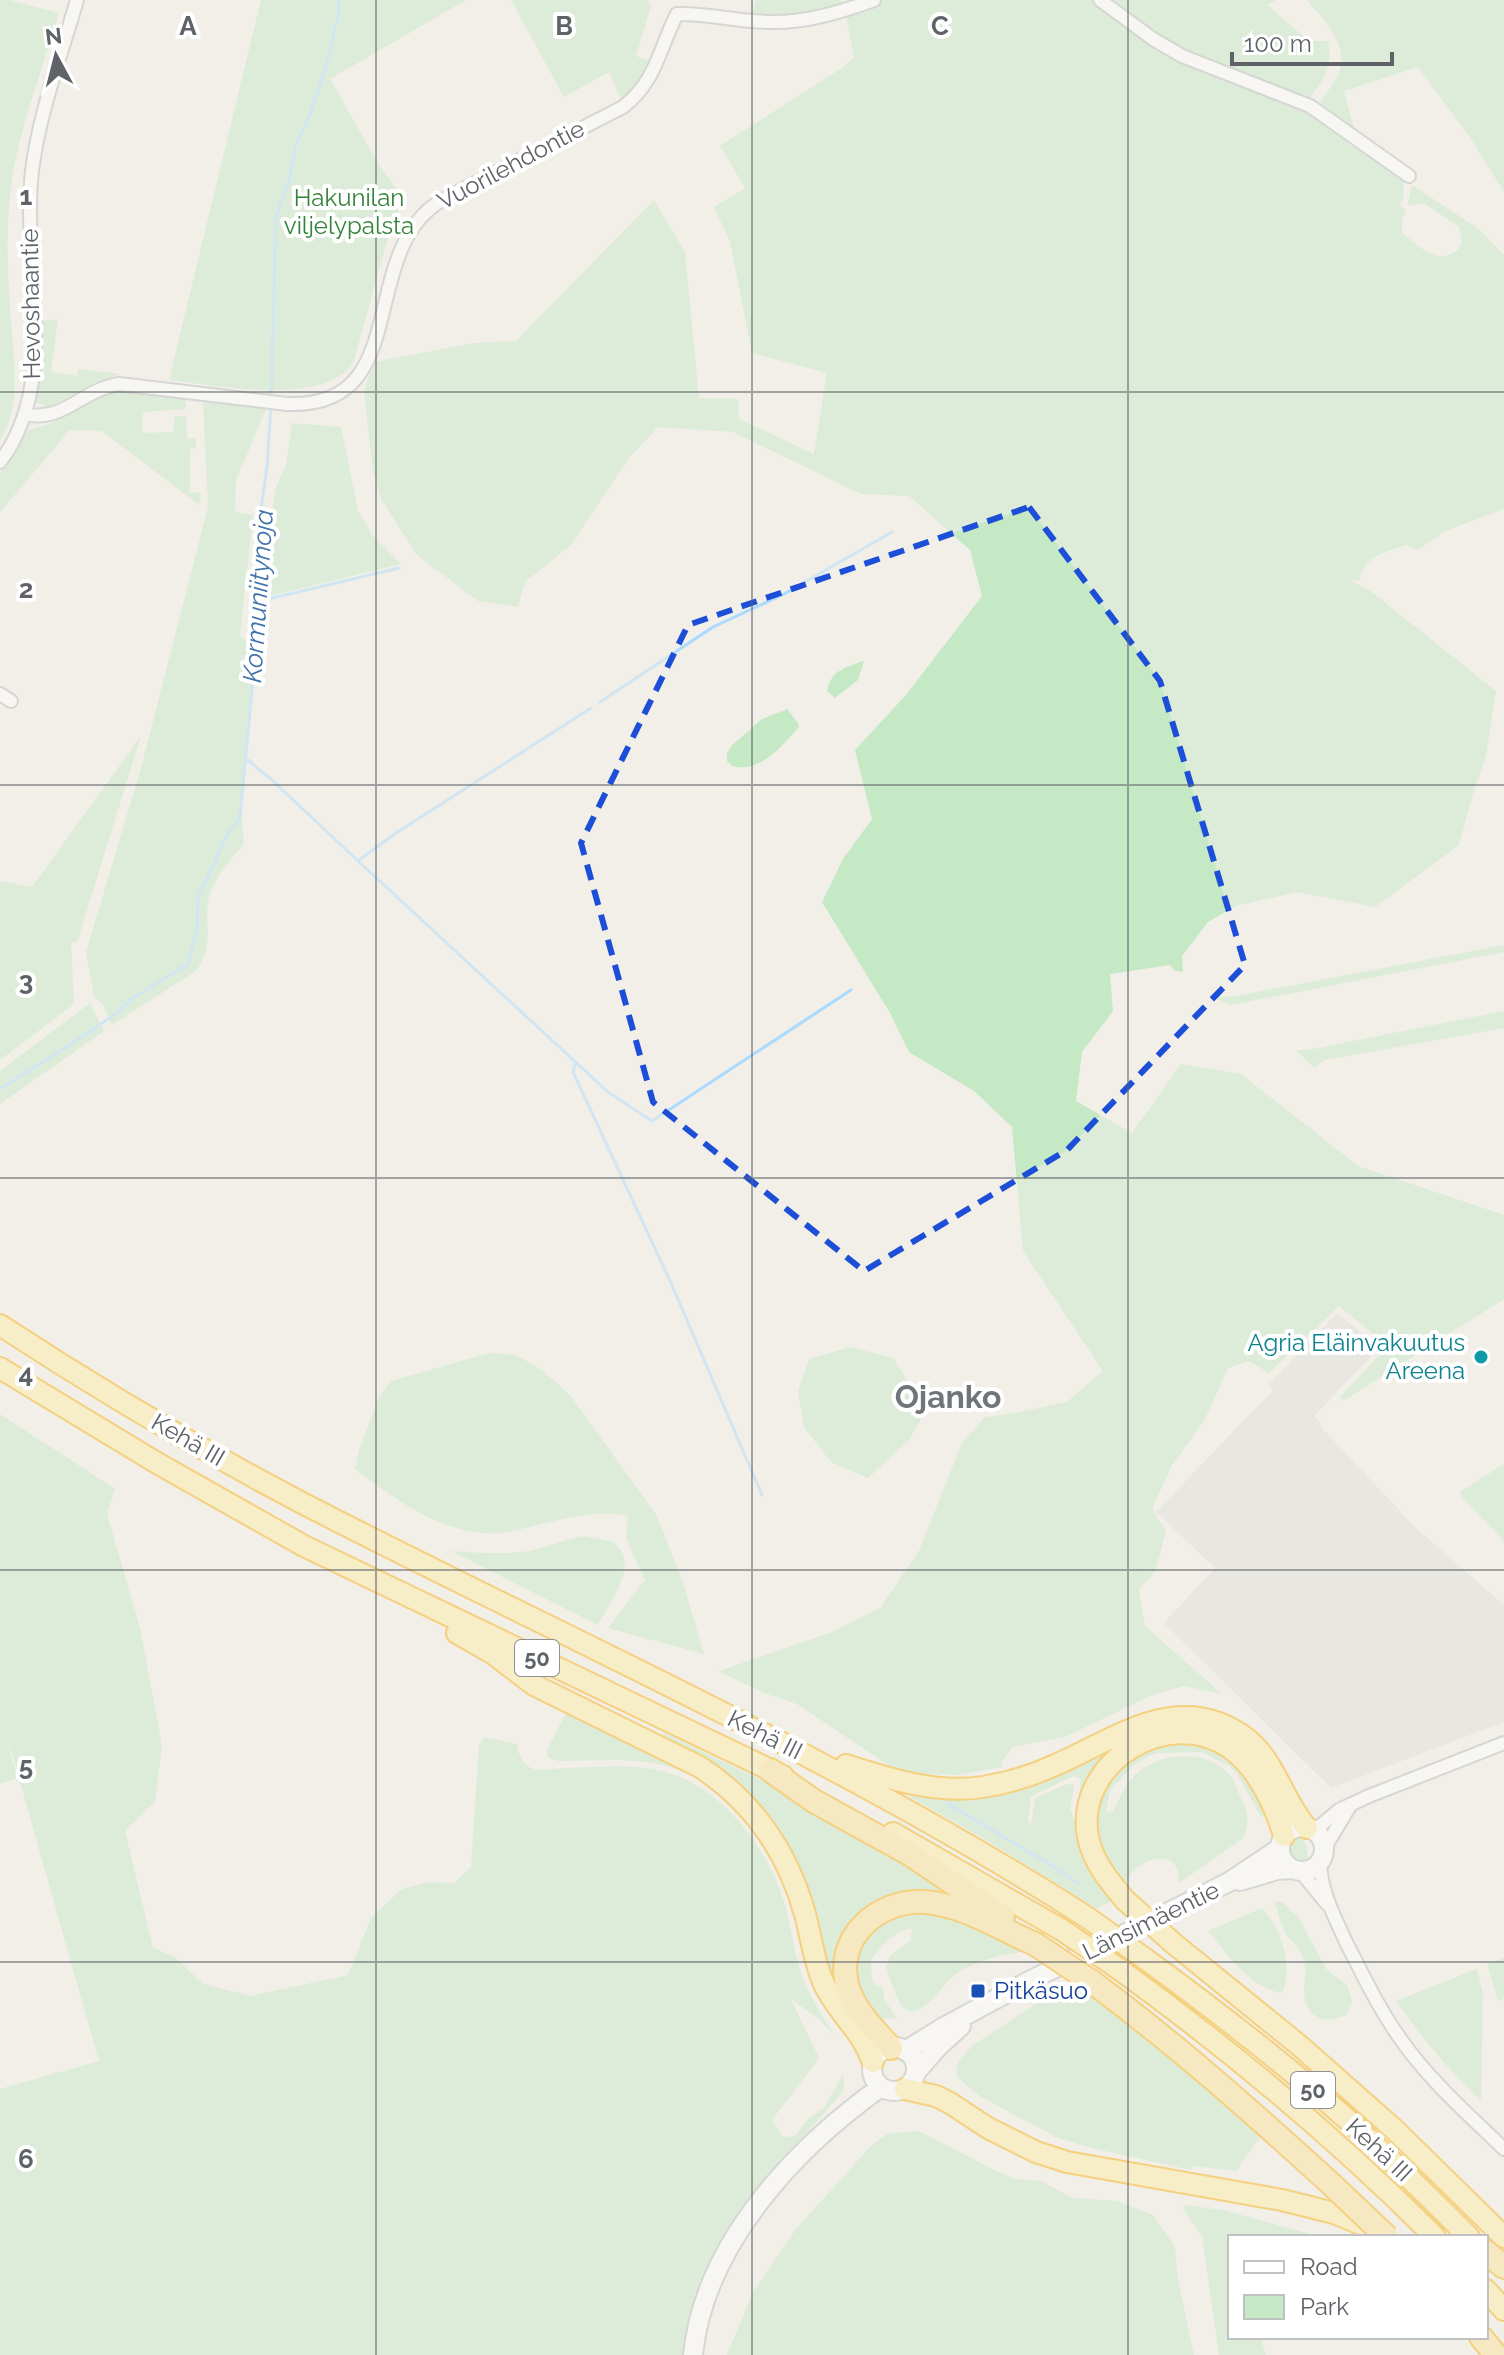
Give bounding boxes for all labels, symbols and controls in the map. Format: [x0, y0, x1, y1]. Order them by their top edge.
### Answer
text: A [179, 11, 197, 41]
text: B [555, 11, 573, 41]
text: C [931, 11, 949, 41]
north arrow [16, 16, 96, 96]
scale bar [1232, 16, 1392, 66]
text: N [44, 22, 63, 50]
text: 100 m [1244, 29, 1312, 58]
street label: Vuorilehdontie [432, 114, 589, 216]
text: 1 [20, 181, 33, 211]
park label: Hakunilan viljelypalsta [284, 183, 414, 240]
street label: Hevoshaantie [15, 228, 46, 380]
water label: Kormuniitynoja [237, 508, 279, 684]
text: 2 [19, 574, 33, 604]
text: 3 [19, 966, 33, 996]
place label: Agria Eläinvakuutus Areena [1248, 1328, 1465, 1385]
marker: Agria Eläinvakuutus Areena [1472, 1348, 1490, 1366]
text: 4 [19, 1359, 33, 1389]
district label: Ojanko [895, 1378, 1001, 1415]
street label: Kehä III [146, 1407, 230, 1472]
road number: 50 [515, 1640, 559, 1676]
street label: Kehä III [723, 1704, 807, 1766]
text: 5 [19, 1751, 33, 1781]
street label: Länsimäentie [1078, 1875, 1224, 1966]
place label: Pitkäsuo [994, 1976, 1088, 2005]
marker: Pitkäsuo [969, 1982, 987, 2000]
road number: 50 [1291, 2072, 1335, 2108]
street label: Kehä III [1340, 2112, 1418, 2187]
text: 6 [18, 2144, 34, 2174]
legend [1228, 2235, 1488, 2339]
text: Road [1300, 2252, 1358, 2281]
text: Park [1300, 2292, 1349, 2321]

